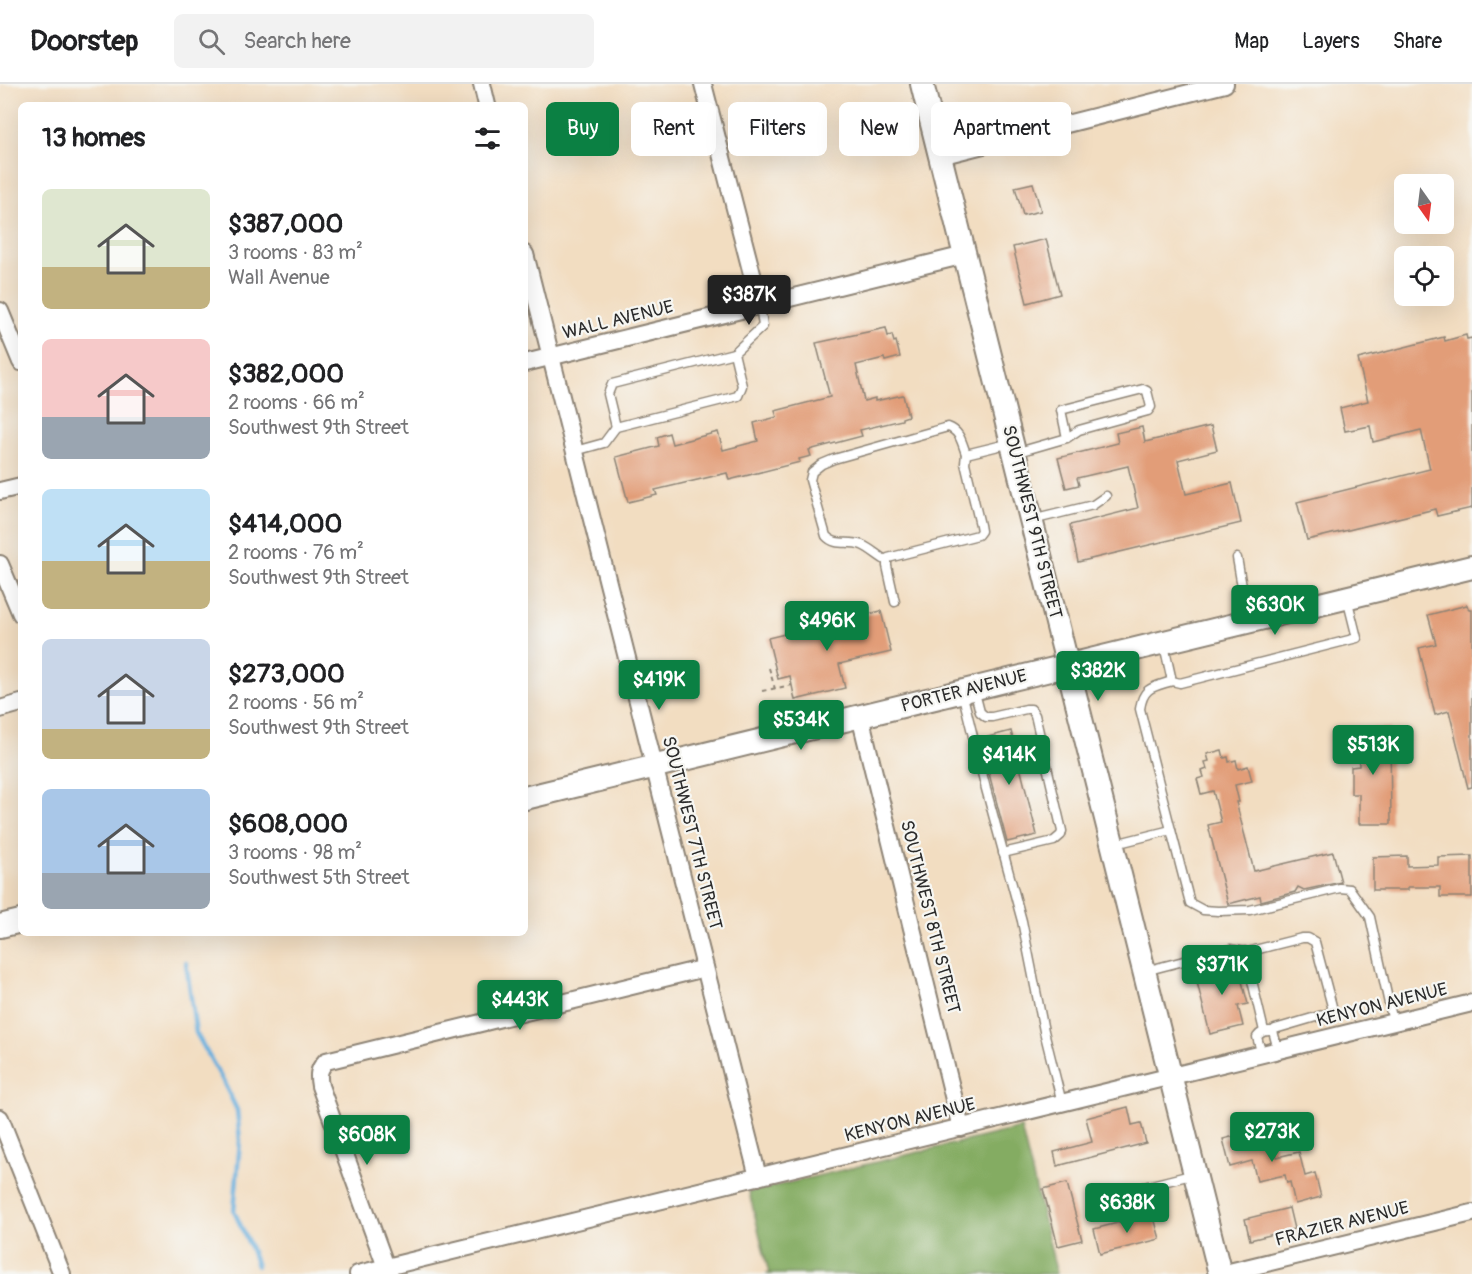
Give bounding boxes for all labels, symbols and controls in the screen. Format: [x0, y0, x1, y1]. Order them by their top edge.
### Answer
search box [174, 14, 594, 68]
text: Doorstep [30, 24, 138, 59]
icon: search [195, 25, 228, 58]
text: Search here [243, 27, 351, 55]
text: Map [1234, 28, 1269, 55]
text: Layers [1302, 28, 1360, 55]
text: Share [1393, 28, 1442, 55]
chip: Buy [546, 102, 619, 156]
chip: Rent [631, 102, 716, 156]
chip: Filters [728, 102, 827, 156]
chip: New [839, 102, 919, 156]
chip: Apartment [931, 102, 1071, 156]
text: 13 homes [42, 122, 145, 154]
icon: filters [471, 122, 504, 155]
north arrow [1394, 174, 1454, 234]
map controls [1394, 174, 1454, 306]
text: $387,000 [228, 208, 343, 240]
icon: home [90, 213, 162, 285]
text: 3 rooms · 83 m² [228, 240, 363, 265]
button: locate [1394, 246, 1454, 306]
text: Wall Avenue [228, 265, 330, 290]
pin: $387K [707, 275, 791, 326]
text: $387K [722, 282, 776, 307]
street label: WALL AVENUE [560, 295, 676, 345]
text: $382,000 [228, 358, 344, 390]
icon: home [90, 363, 162, 435]
text: 2 rooms · 66 m² [228, 390, 365, 415]
text: Southwest 9th Street [228, 415, 409, 440]
street label: SOUTHWEST 9TH STREET [997, 423, 1067, 621]
text: $414,000 [228, 508, 342, 540]
icon: home [90, 513, 162, 585]
text: 2 rooms · 76 m² [228, 540, 364, 565]
text: Southwest 9th Street [228, 565, 409, 590]
pin: $630K [1233, 585, 1317, 636]
text: $630K [1245, 592, 1305, 617]
pin: $496K [785, 601, 869, 652]
text: $496K [799, 608, 855, 633]
pin: $382K [1056, 651, 1140, 702]
text: $273,000 [228, 658, 345, 690]
text: $382K [1070, 658, 1126, 683]
pin: $419K [617, 660, 701, 711]
icon: home [90, 663, 162, 735]
street label: PORTER AVENUE [899, 664, 1029, 718]
text: $419K [633, 667, 685, 692]
text: 2 rooms · 56 m² [228, 690, 364, 715]
pin: $534K [759, 700, 843, 751]
text: $534K [773, 707, 829, 732]
text: Southwest 9th Street [228, 715, 409, 740]
pin: $513K [1331, 725, 1415, 776]
text: $513K [1347, 732, 1399, 757]
street label: SOUTHWEST 7TH STREET [657, 734, 727, 932]
pin: $414K [967, 735, 1051, 786]
text: $414K [982, 742, 1036, 767]
text: $608,000 [228, 808, 348, 840]
icon: home [90, 813, 162, 885]
street label: SOUTHWEST 8TH STREET [895, 818, 965, 1016]
text: 3 rooms · 98 m² [228, 840, 362, 865]
text: Southwest 5th Street [228, 865, 409, 890]
pin: $371K [1180, 945, 1264, 996]
text: $371K [1196, 952, 1248, 977]
street label: KENYON AVENUE [1314, 978, 1450, 1032]
pin: $443K [478, 980, 562, 1031]
text: $443K [491, 987, 549, 1012]
street label: KENYON AVENUE [842, 1093, 978, 1147]
pin: $273K [1230, 1112, 1314, 1163]
pin: $608K [325, 1115, 409, 1166]
text: $273K [1244, 1119, 1300, 1144]
text: $608K [338, 1122, 396, 1147]
pin: $638K [1085, 1183, 1169, 1234]
text: $638K [1099, 1190, 1155, 1215]
street label: FRAZIER AVENUE [1273, 1196, 1411, 1252]

